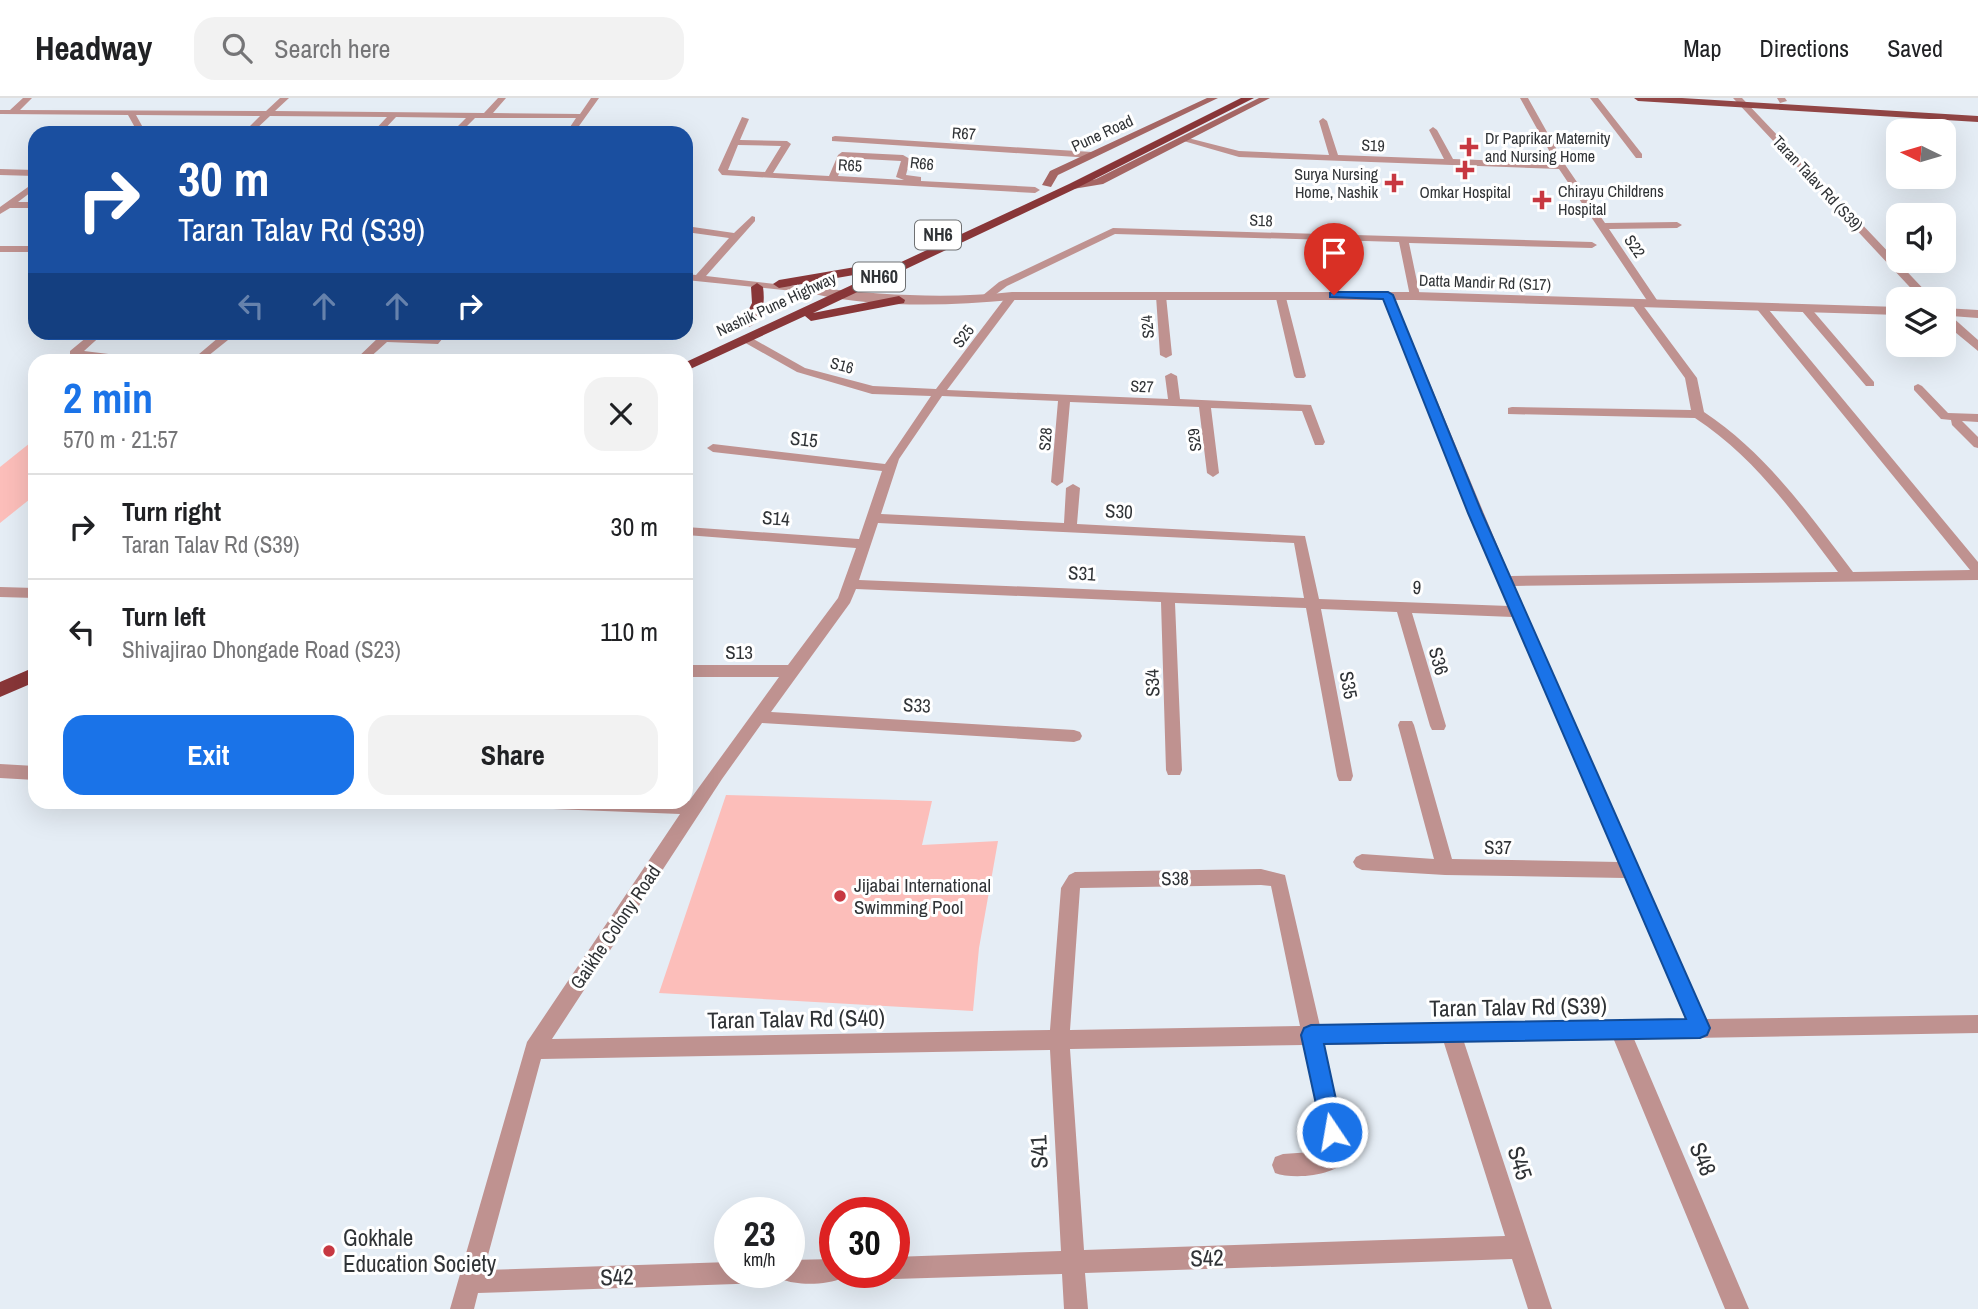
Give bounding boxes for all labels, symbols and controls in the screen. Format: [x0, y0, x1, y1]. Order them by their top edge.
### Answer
search box [194, 17, 684, 80]
text: Headway [35, 26, 152, 70]
icon: search [218, 29, 256, 67]
text: Search here [274, 31, 390, 66]
text: Map [1683, 32, 1721, 64]
text: Directions [1759, 32, 1849, 64]
text: Saved [1887, 32, 1943, 64]
street label: Pune Road [1068, 109, 1136, 157]
north arrow [1886, 119, 1956, 189]
map controls [1886, 119, 1956, 357]
street label: R67 [951, 121, 977, 145]
place label: Dr Paprikar Maternity and Nursing Home [1485, 127, 1611, 167]
street label: Taran Talav Rd (S39) [1768, 130, 1868, 236]
street label: S19 [1361, 134, 1385, 156]
marker: Dr Paprikar Maternity and Nursing Home [1459, 137, 1479, 157]
text: 30 m [178, 145, 270, 211]
street label: R66 [909, 151, 935, 175]
street label: R65 [837, 153, 863, 177]
icon: right [63, 154, 154, 245]
marker: Omkar Hospital [1455, 160, 1475, 180]
place label: Surya Nursing Home, Nashik [1294, 163, 1379, 203]
marker: Surya Nursing Home, Nashik [1384, 173, 1404, 193]
place label: Chirayu Childrens Hospital [1558, 180, 1664, 220]
place label: Omkar Hospital [1419, 181, 1511, 203]
marker: Chirayu Childrens Hospital [1532, 190, 1552, 210]
button: sound [1886, 203, 1956, 273]
text: Taran Talav Rd (S39) [178, 208, 425, 251]
street label: S18 [1249, 209, 1273, 231]
road number: NH6 [915, 220, 961, 250]
pin [1304, 223, 1364, 295]
street label: S22 [1619, 230, 1651, 262]
icon: arrive [1315, 234, 1353, 272]
road number: NH60 [853, 262, 905, 292]
street label: Nashik Pune Highway [713, 266, 840, 341]
street label: Datta Mandir Rd (S17) [1419, 269, 1551, 295]
icon: left [232, 287, 270, 325]
icon: ahead [305, 287, 343, 325]
icon: ahead [378, 287, 416, 325]
icon: right [451, 287, 489, 325]
button: layers [1886, 287, 1956, 357]
street label: S24 [1135, 314, 1159, 340]
street label: S25 [947, 320, 979, 352]
street label: S16 [828, 351, 856, 379]
text: 2 min [63, 370, 153, 426]
street label: S27 [1130, 375, 1154, 397]
button: close [584, 377, 658, 451]
text: 570 m · 21:57 [63, 424, 178, 455]
street label: S15 [789, 425, 819, 453]
street label: S28 [1033, 426, 1057, 452]
street label: S29 [1182, 427, 1206, 453]
text: Turn right [122, 494, 221, 529]
street label: S30 [1104, 497, 1134, 525]
street label: S14 [761, 504, 791, 532]
icon: right [63, 508, 101, 546]
text: 30 m [611, 509, 658, 544]
text: Taran Talav Rd (S39) [122, 529, 300, 560]
street label: S31 [1067, 559, 1097, 587]
street label: 9 [1412, 574, 1422, 600]
text: Turn left [122, 599, 206, 634]
icon: left [63, 613, 101, 651]
text: 110 m [600, 614, 658, 649]
text: Shivajirao Dhongade Road (S23) [122, 634, 401, 665]
street label: S13 [725, 639, 753, 665]
street label: S36 [1423, 644, 1455, 678]
street label: S34 [1139, 668, 1165, 697]
street label: S35 [1334, 669, 1364, 701]
street label: S33 [902, 691, 932, 719]
button: Exit [63, 715, 354, 795]
button: Share [368, 715, 658, 795]
street label: S37 [1484, 834, 1512, 860]
street label: Gaikhe Colony Road [564, 860, 666, 994]
street label: S38 [1161, 865, 1189, 891]
place label: Jijabai International Swimming Pool [854, 872, 991, 920]
marker: Jijabai International Swimming Pool [832, 888, 848, 904]
street label: Taran Talav Rd (S39) [1429, 989, 1607, 1024]
street label: Taran Talav Rd (S40) [707, 1001, 885, 1036]
position arrow [1295, 1095, 1369, 1169]
street label: S41 [1022, 1134, 1055, 1170]
street label: S48 [1683, 1137, 1724, 1180]
street label: S45 [1501, 1142, 1540, 1184]
speed limit sign: 30 [819, 1197, 910, 1288]
text: 23 [744, 1210, 775, 1257]
place label: Gokhale Education Society [343, 1222, 497, 1279]
street label: S42 [1190, 1241, 1224, 1274]
marker: Gokhale Education Society [321, 1243, 337, 1259]
text: km/h [744, 1247, 776, 1272]
street label: S42 [600, 1260, 634, 1293]

